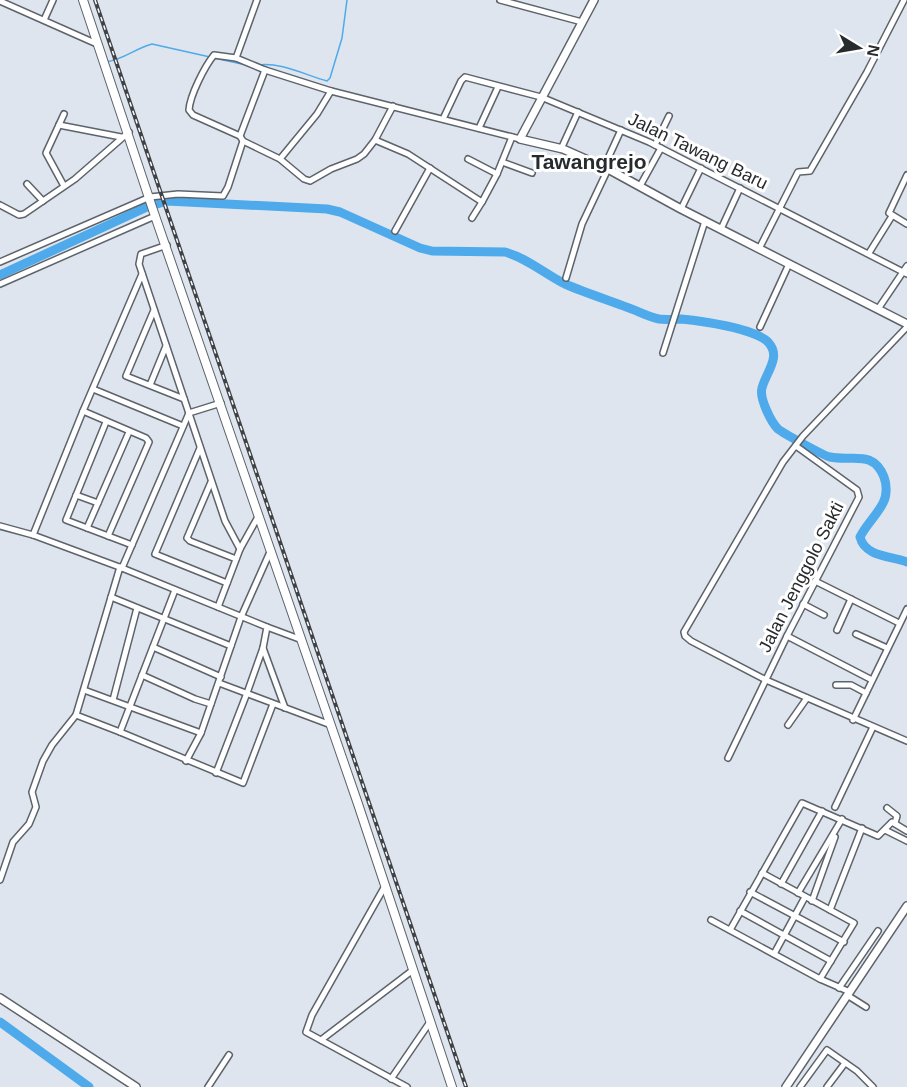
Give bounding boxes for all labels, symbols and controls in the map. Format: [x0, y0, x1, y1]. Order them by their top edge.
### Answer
north arrow [829, 18, 889, 78]
text: N [864, 43, 883, 58]
street label: Jalan Tawang Baru [625, 109, 771, 193]
district label: Tawangrejo [531, 150, 647, 173]
street label: Jalan Jenggolo Sakti [754, 498, 848, 656]

